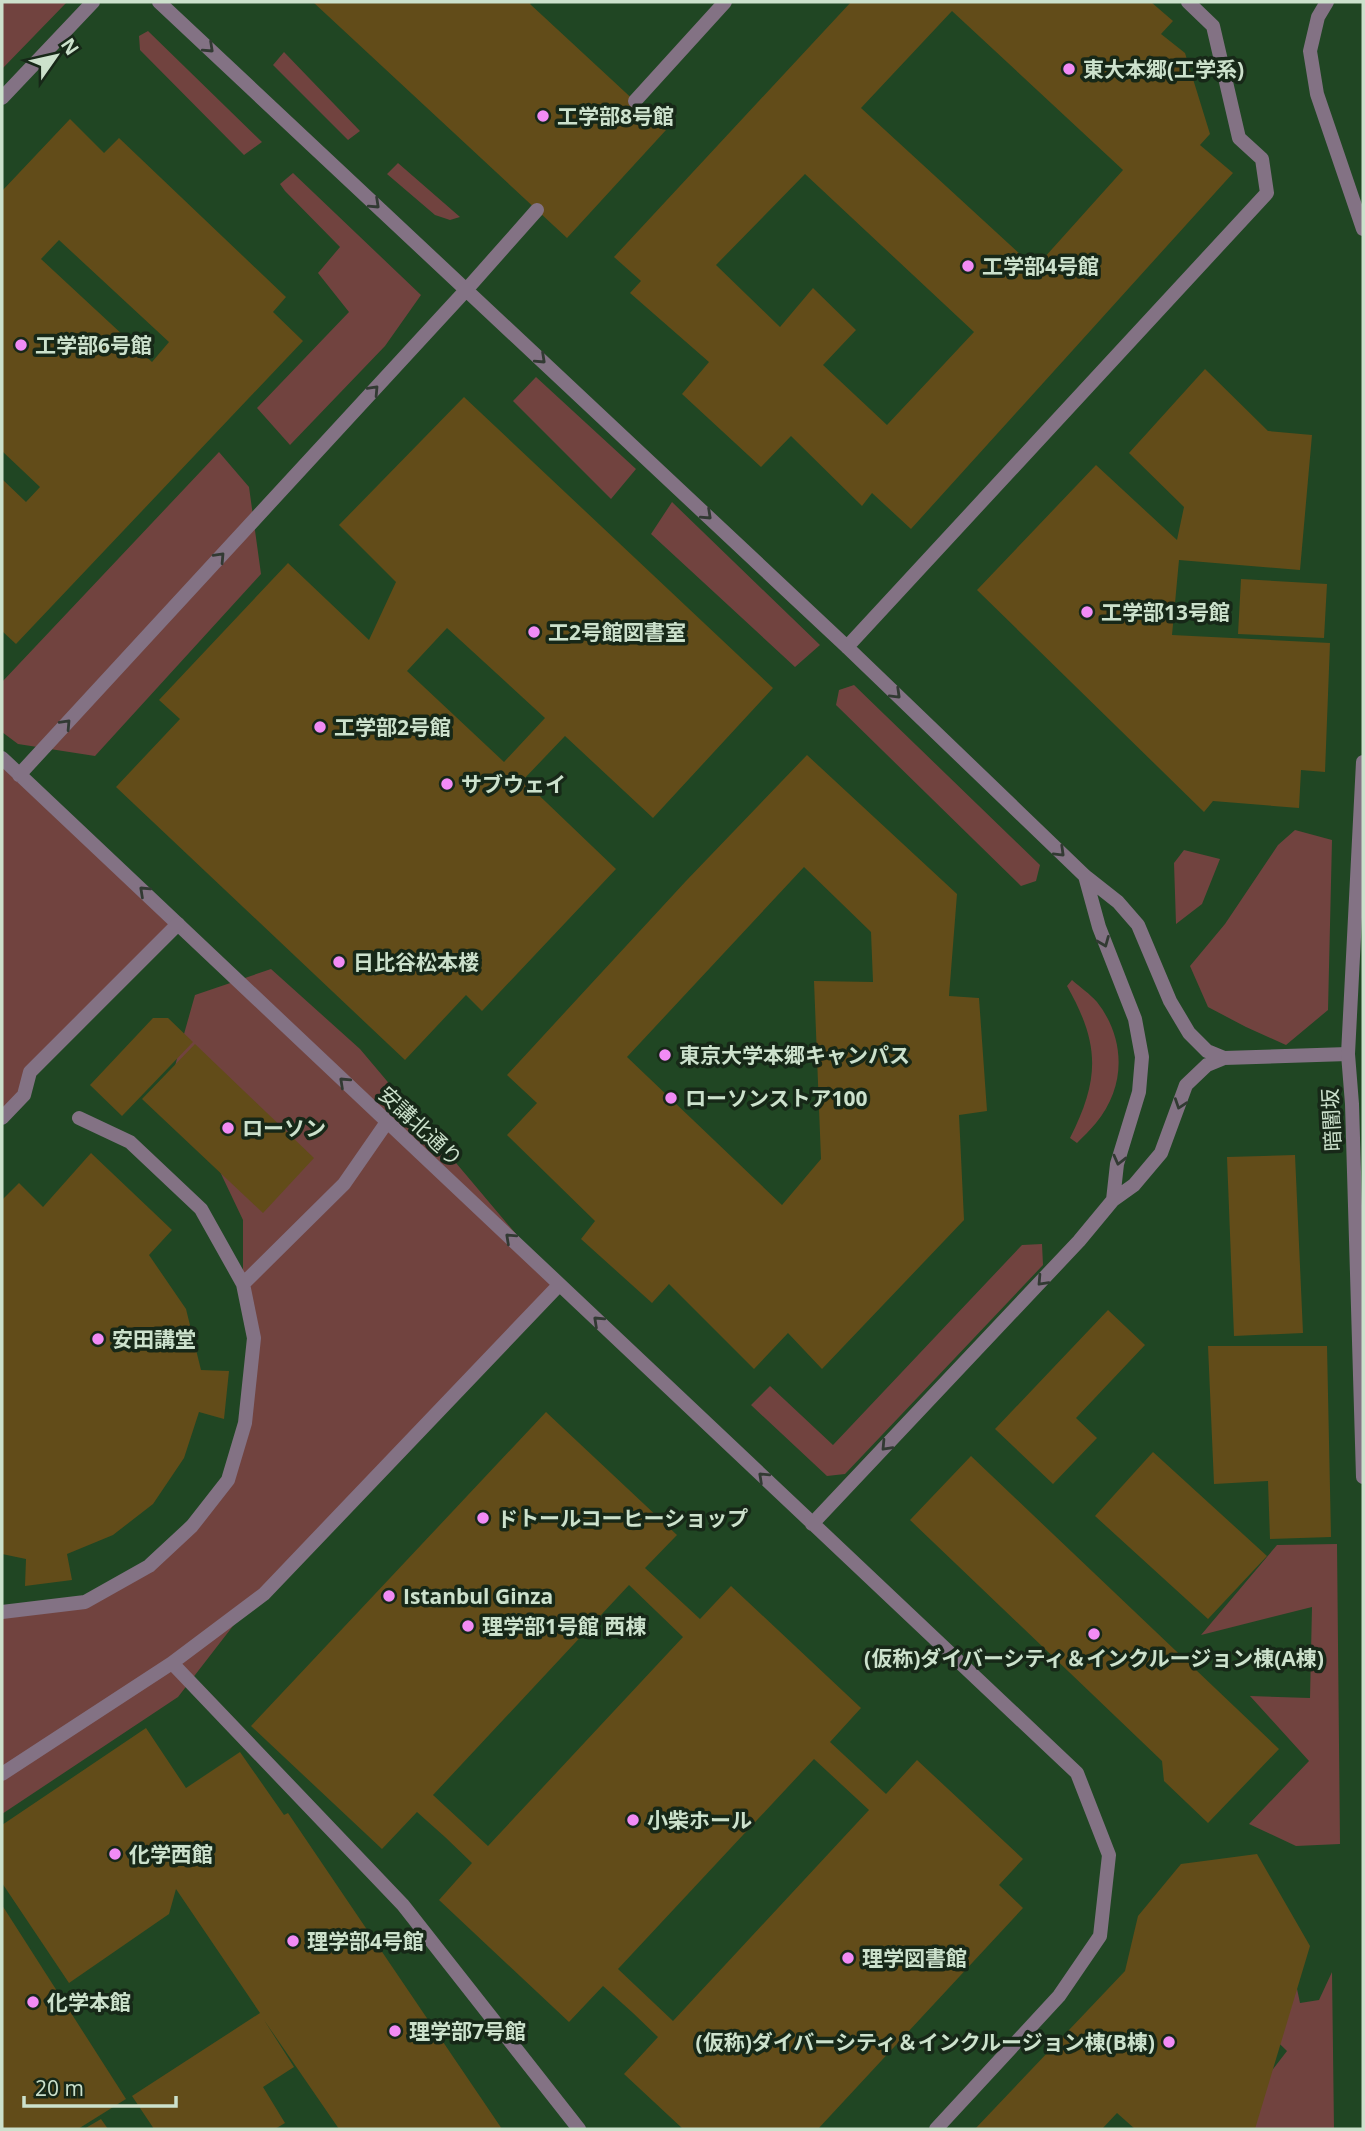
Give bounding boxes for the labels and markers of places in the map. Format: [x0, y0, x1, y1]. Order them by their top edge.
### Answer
place label: 東大本郷(工学系) [1083, 55, 1244, 83]
marker: 東大本郷(工学系) [1061, 61, 1077, 77]
place label: 工学部8号館 [557, 102, 674, 130]
marker: 工学部8号館 [535, 108, 551, 124]
place label: 工学部4号館 [982, 252, 1099, 280]
marker: 工学部4号館 [960, 258, 976, 274]
place label: 工学部6号館 [35, 331, 152, 359]
marker: 工学部6号館 [13, 337, 29, 353]
place label: 工学部13号館 [1101, 598, 1230, 626]
marker: 工学部13号館 [1079, 604, 1095, 620]
place label: 工2号館図書室 [548, 618, 686, 646]
marker: 工2号館図書室 [526, 624, 542, 640]
place label: 工学部2号館 [334, 713, 451, 741]
marker: 工学部2号館 [312, 719, 328, 735]
place label: サブウェイ [461, 770, 566, 798]
marker: サブウェイ [439, 776, 455, 792]
place label: 日比谷松本楼 [353, 948, 479, 976]
marker: 日比谷松本楼 [331, 954, 347, 970]
place label: 東京大学本郷キャンパス [679, 1041, 910, 1069]
marker: 東京大学本郷キャンパス [657, 1047, 673, 1063]
place label: ローソンストア100 [685, 1084, 868, 1112]
marker: ローソンストア100 [663, 1090, 679, 1106]
place label: ローソン [242, 1114, 326, 1142]
marker: ローソン [220, 1120, 236, 1136]
place label: 安田講堂 [112, 1325, 196, 1353]
marker: 安田講堂 [90, 1331, 106, 1347]
place label: ドトールコーヒーショップ [497, 1504, 748, 1532]
marker: ドトールコーヒーショップ [475, 1510, 491, 1526]
place label: Istanbul Ginza [403, 1582, 553, 1610]
marker: Istanbul Ginza [381, 1588, 397, 1604]
place label: 理学部1号館 西棟 [482, 1612, 646, 1640]
marker: 理学部1号館 西棟 [460, 1618, 476, 1634]
marker: (仮称)ダイバーシティ＆インクルージョン棟(A棟) [1086, 1626, 1102, 1642]
place label: (仮称)ダイバーシティ＆インクルージョン棟(A棟) [864, 1644, 1324, 1672]
place label: 小柴ホール [647, 1806, 752, 1834]
marker: 小柴ホール [625, 1812, 641, 1828]
place label: 化学西館 [129, 1840, 213, 1868]
marker: 化学西館 [107, 1846, 123, 1862]
place label: 理学部4号館 [307, 1927, 424, 1955]
marker: 理学部4号館 [285, 1933, 301, 1949]
place label: 理学図書館 [862, 1944, 967, 1972]
marker: 理学図書館 [840, 1950, 856, 1966]
place label: 化学本館 [47, 1988, 131, 2016]
marker: 化学本館 [25, 1994, 41, 2010]
place label: 理学部7号館 [409, 2017, 526, 2045]
marker: 理学部7号館 [387, 2023, 403, 2039]
place label: (仮称)ダイバーシティ＆インクルージョン棟(B棟) [696, 2028, 1155, 2056]
marker: (仮称)ダイバーシティ＆インクルージョン棟(B棟) [1161, 2034, 1177, 2050]

